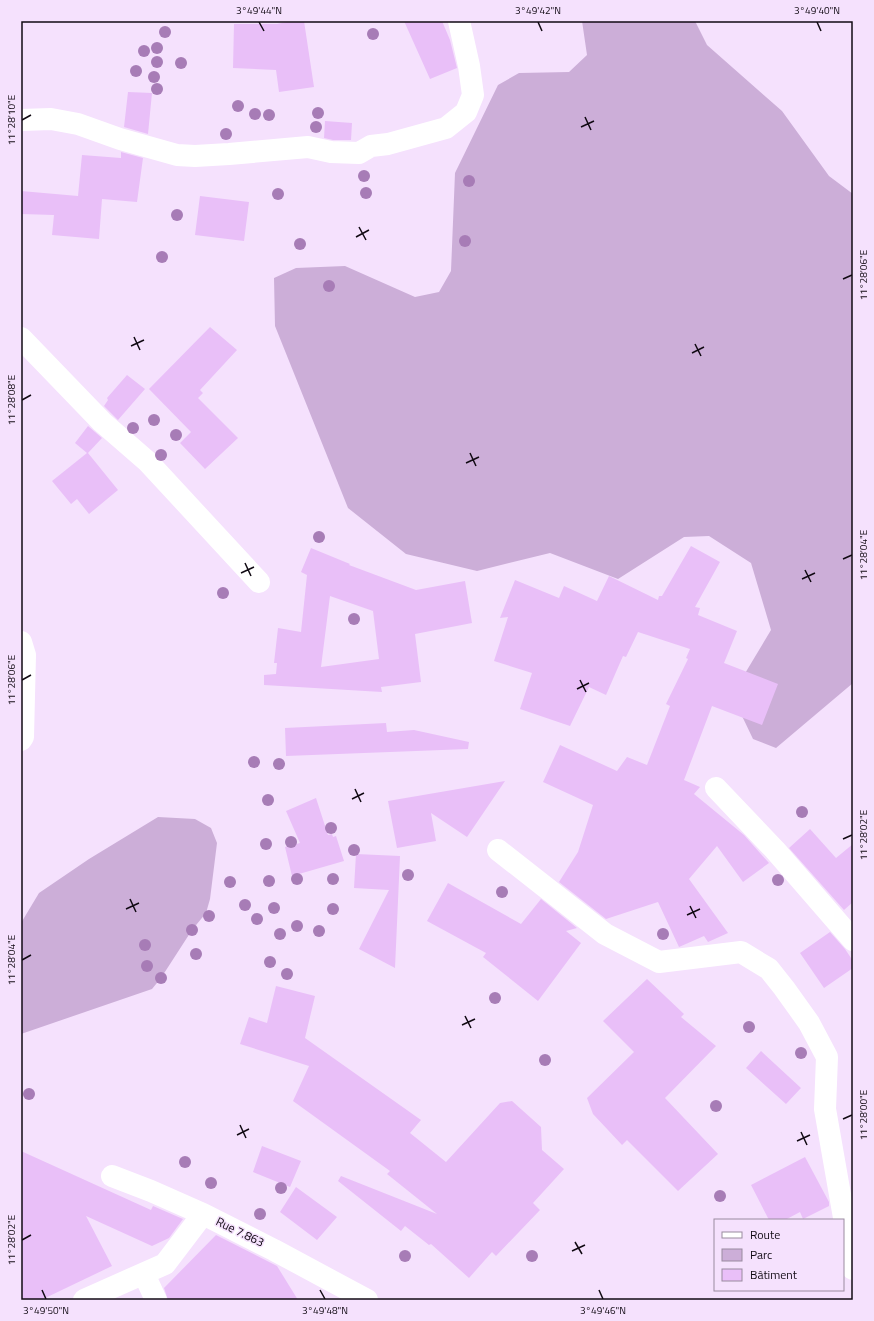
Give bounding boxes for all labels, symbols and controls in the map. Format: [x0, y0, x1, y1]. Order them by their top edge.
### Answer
text: 3°49'44"N [236, 3, 282, 18]
text: 3°49'42"N [515, 3, 561, 18]
text: 3°49'40"N [794, 3, 840, 18]
text: 11°28'10"E [4, 94, 19, 145]
text: 11°28'06"E [856, 249, 871, 300]
text: 11°28'08"E [4, 374, 19, 425]
text: 11°28'04"E [856, 529, 871, 580]
text: 11°28'06"E [4, 654, 19, 705]
text: 11°28'02"E [856, 809, 871, 860]
text: 11°28'04"E [4, 934, 19, 985]
text: 11°28'00"E [856, 1089, 871, 1140]
street label: Rue 7.863 [213, 1212, 268, 1251]
text: 11°28'02"E [4, 1214, 19, 1265]
legend [714, 1219, 844, 1291]
text: Route [750, 1225, 780, 1244]
text: Parc [750, 1245, 772, 1264]
text: Bâtiment [750, 1265, 798, 1284]
text: 3°49'50"N [23, 1303, 69, 1318]
text: 3°49'48"N [302, 1303, 348, 1318]
text: 3°49'46"N [580, 1303, 626, 1318]

